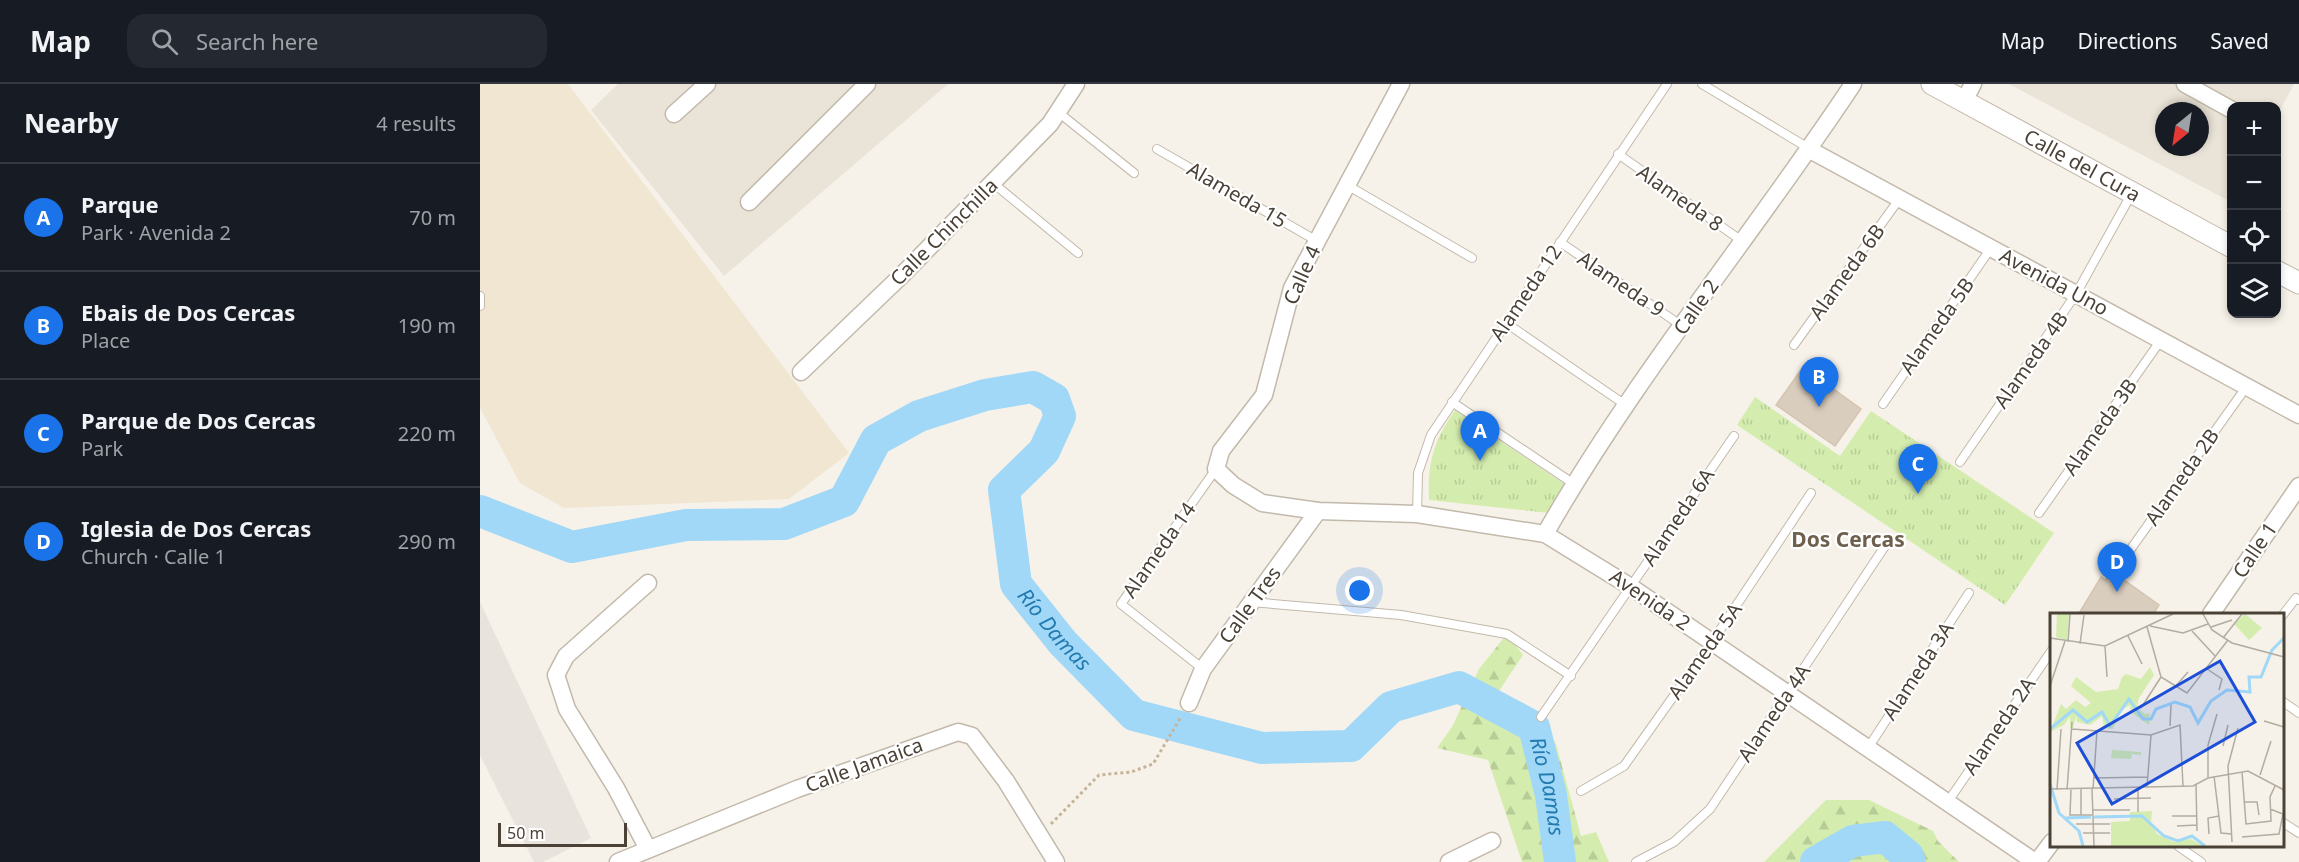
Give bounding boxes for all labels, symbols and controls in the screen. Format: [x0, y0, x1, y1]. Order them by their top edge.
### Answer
search box [127, 14, 547, 68]
text: Map [30, 22, 91, 60]
icon: search [148, 25, 181, 58]
text: Search here [196, 26, 318, 56]
text: Map [2001, 27, 2045, 55]
text: Directions [2078, 27, 2177, 55]
text: Saved [2210, 27, 2269, 55]
north arrow [2155, 102, 2209, 156]
map controls [2227, 102, 2281, 318]
button: + [2227, 102, 2281, 156]
text: Nearby [24, 105, 119, 141]
text: 4 results [376, 110, 456, 137]
street label: Calle del Cura [2019, 123, 2146, 208]
street label: Alameda 15 [1183, 155, 1292, 234]
button: − [2227, 156, 2281, 210]
street label: Alameda 8 [1632, 158, 1729, 237]
street label: Calle Chinchilla [884, 172, 1003, 291]
text: Parque [81, 189, 159, 219]
text: A [37, 204, 50, 231]
text: 70 m [409, 204, 456, 231]
button: locate [2227, 210, 2281, 264]
street label: Alameda 6B [1803, 218, 1891, 325]
text: Park · Avenida 2 [81, 219, 231, 246]
street label: Alameda 12 [1483, 239, 1568, 346]
street label: Calle 4 [1277, 240, 1327, 309]
street label: Avenida Uno [1995, 242, 2113, 322]
street label: Alameda 9 [1573, 245, 1670, 323]
button: layers [2227, 264, 2281, 318]
street label: Alameda 5B [1893, 272, 1980, 379]
street label: Calle 2 [1667, 274, 1724, 340]
text: Ebais de Dos Cercas [81, 297, 295, 327]
street label: Alameda 4B [1987, 306, 2074, 413]
text: B [37, 312, 50, 339]
text: 190 m [398, 312, 456, 339]
text: Place [81, 327, 130, 354]
pin: B [1800, 358, 1838, 407]
street label: Alameda 3B [2056, 373, 2143, 480]
text: Parque de Dos Cercas [81, 405, 316, 435]
pin: A [1460, 412, 1500, 461]
text: C [37, 420, 50, 447]
text: 220 m [398, 420, 456, 447]
street label: Alameda 2B [2138, 423, 2225, 530]
text: Park [81, 435, 123, 462]
pin: C [1898, 444, 1938, 494]
street label: Alameda 6A [1635, 463, 1720, 571]
street label: Alameda 14 [1116, 496, 1202, 603]
text: Iglesia de Dos Cercas [81, 513, 311, 543]
street label: Calle 1 [2226, 516, 2283, 583]
district label: Dos Cercas [1791, 525, 1905, 553]
text: D [36, 528, 51, 555]
text: 290 m [398, 528, 456, 555]
pin: D [2098, 542, 2136, 592]
text: Church · Calle 1 [81, 543, 226, 570]
street label: Calle Tres [1212, 561, 1287, 649]
street label: Avenida 2 [1605, 563, 1696, 636]
your location [1345, 576, 1374, 605]
water label: Río Damas [1012, 582, 1098, 676]
street label: Alameda 5A [1661, 597, 1748, 704]
inset map [2050, 613, 2284, 847]
street label: Alameda 3A [1876, 616, 1960, 725]
street label: Alameda 4A [1731, 659, 1816, 767]
street label: Alameda 2A [1956, 672, 2041, 780]
street label: Calle Jamaica [801, 731, 926, 798]
water label: Río Damas [1524, 734, 1571, 837]
scale bar [498, 820, 627, 848]
text: 50 m [507, 822, 544, 844]

